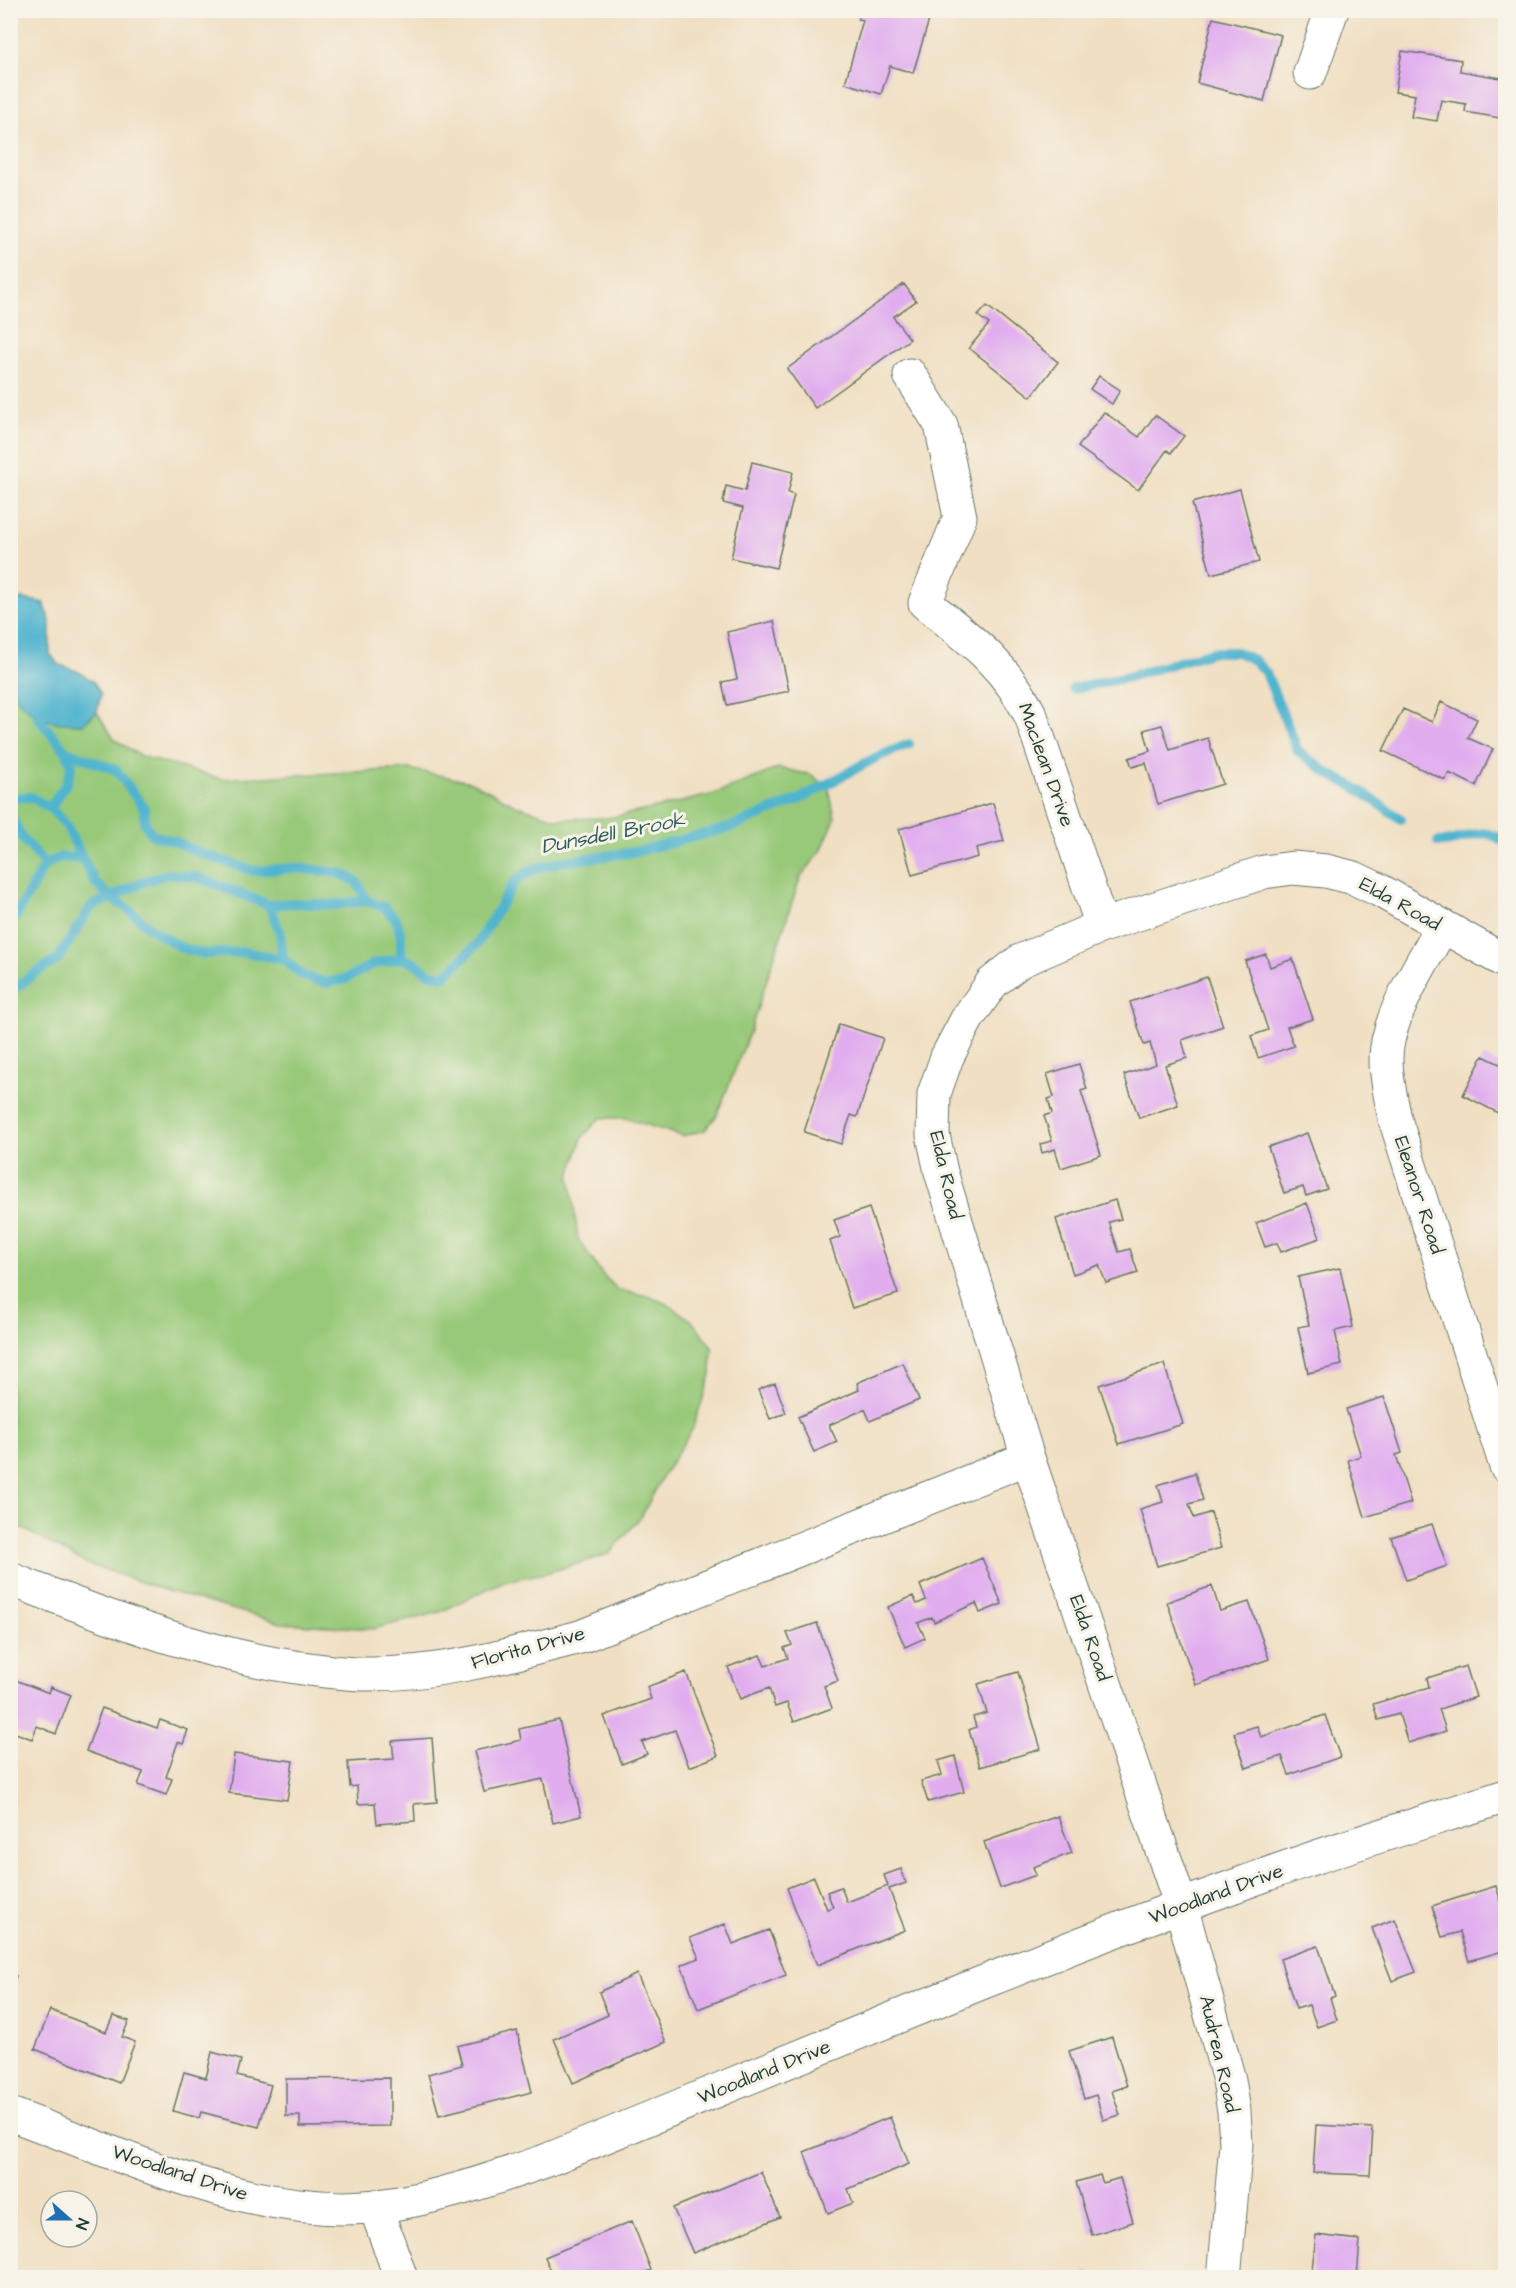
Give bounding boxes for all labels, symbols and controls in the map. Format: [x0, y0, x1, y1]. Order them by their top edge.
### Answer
street label: Maclean Drive [1011, 699, 1081, 831]
water label: Dunsdell Brook [539, 805, 688, 861]
street label: Elda Road [1354, 870, 1446, 938]
street label: Elda Road [922, 1128, 970, 1222]
street label: Eleanor Road [1387, 1133, 1451, 1257]
street label: Elda Road [1062, 1591, 1118, 1685]
street label: Florita Drive [468, 1619, 588, 1677]
street label: Woodland Drive [1145, 1857, 1287, 1931]
street label: Audrea Road [1192, 1993, 1246, 2115]
street label: Woodland Drive [693, 2032, 835, 2111]
street label: Woodland Drive [108, 2138, 252, 2208]
north arrow [39, 2189, 99, 2249]
text: N [70, 2215, 94, 2233]

